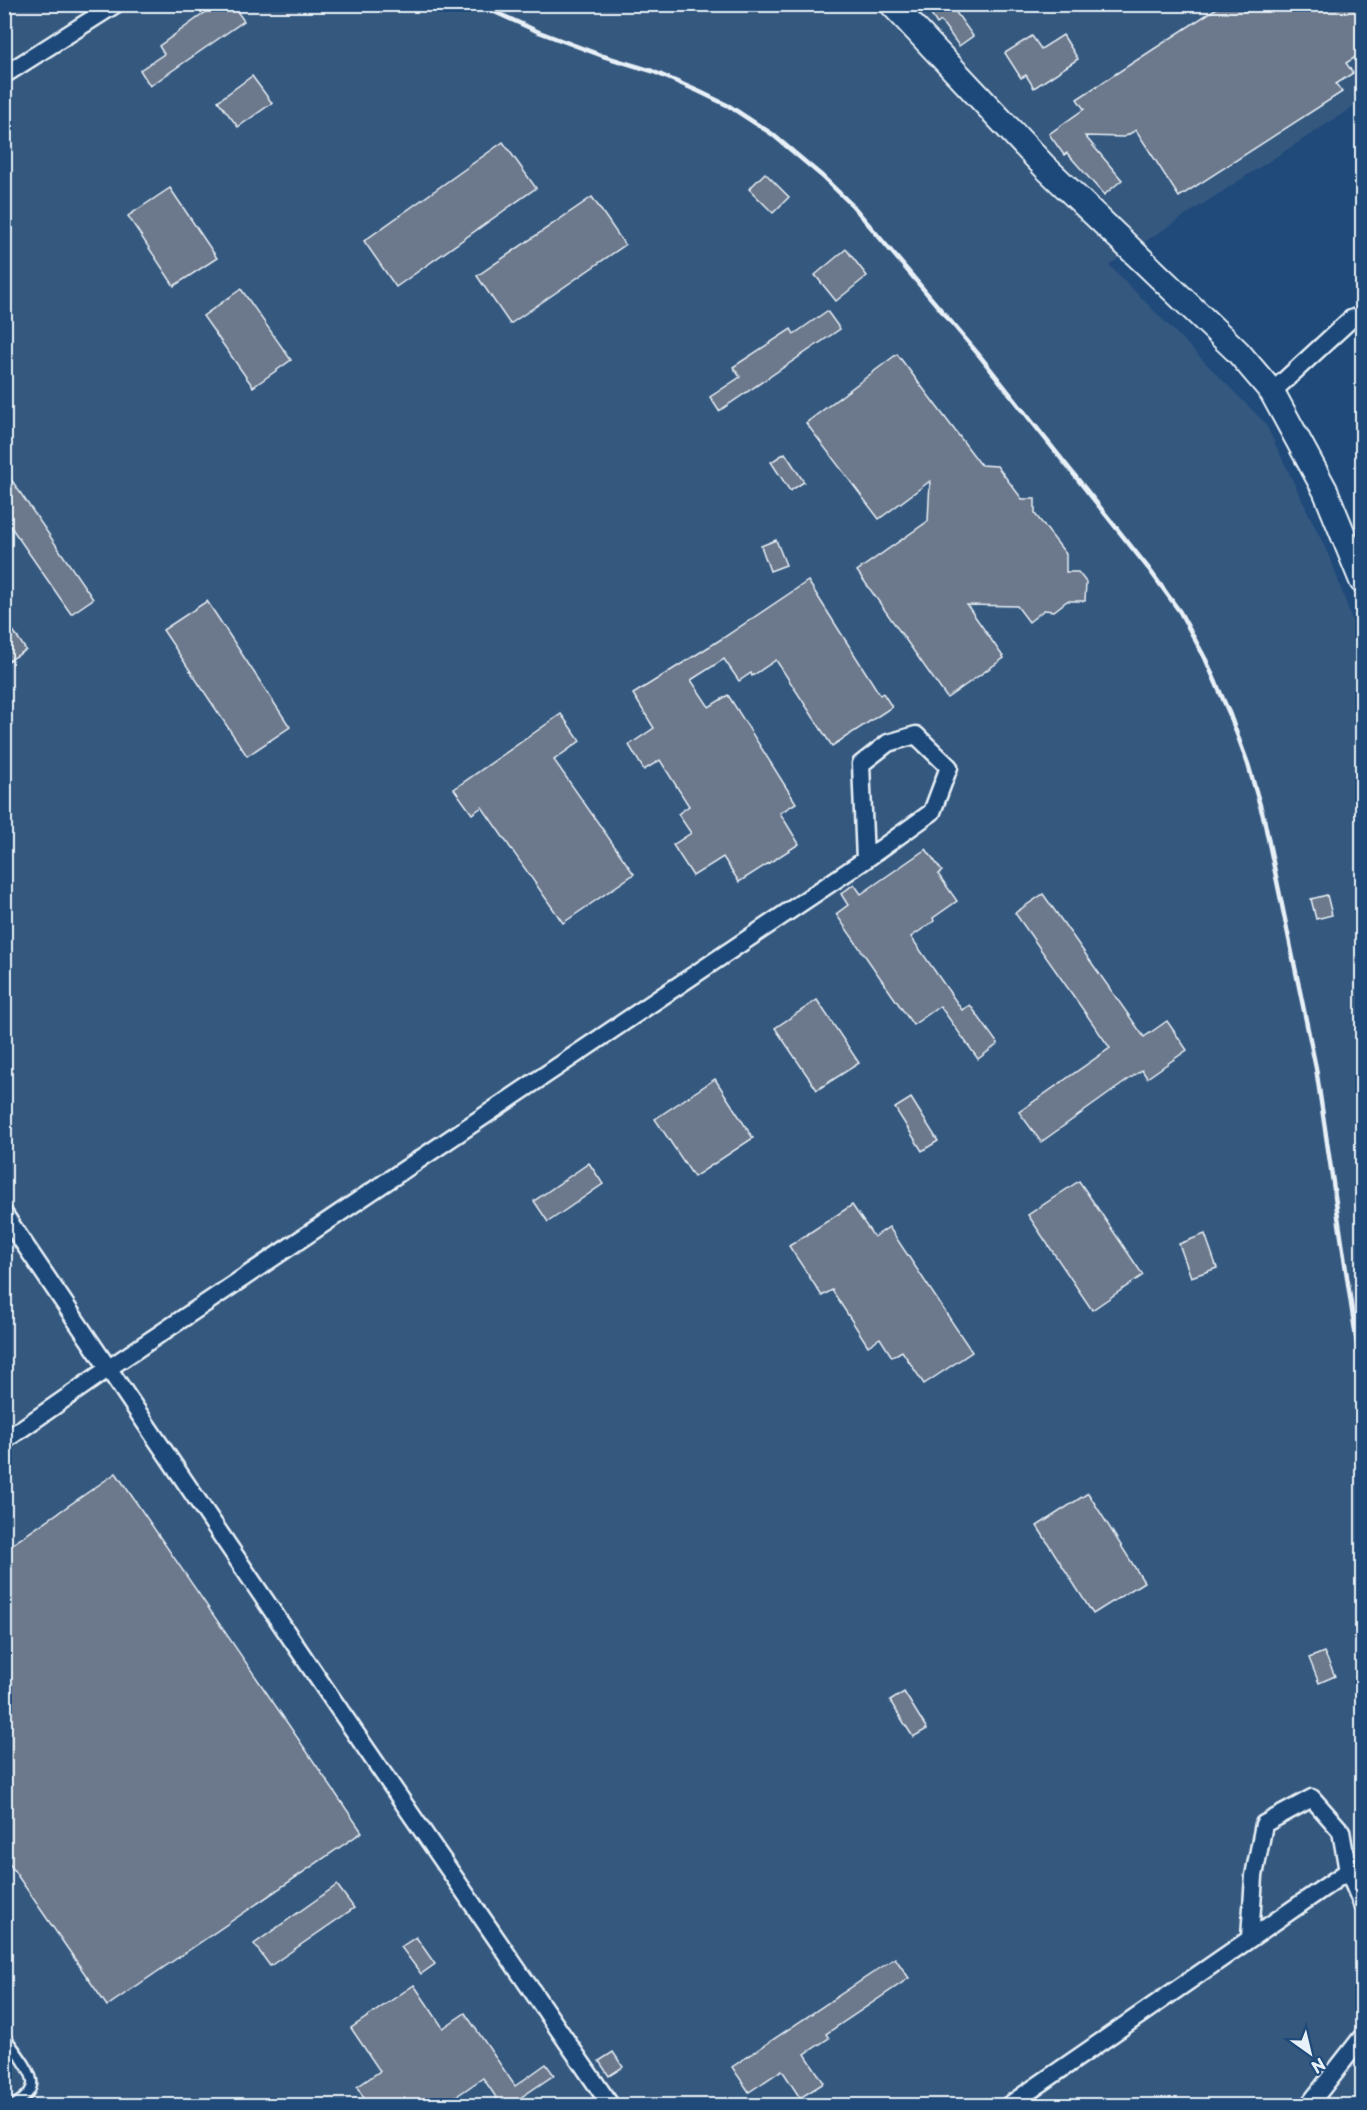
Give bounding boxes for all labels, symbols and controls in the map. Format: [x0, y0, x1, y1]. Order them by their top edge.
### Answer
north arrow [1280, 2023, 1340, 2083]
text: N [1307, 2053, 1331, 2080]

